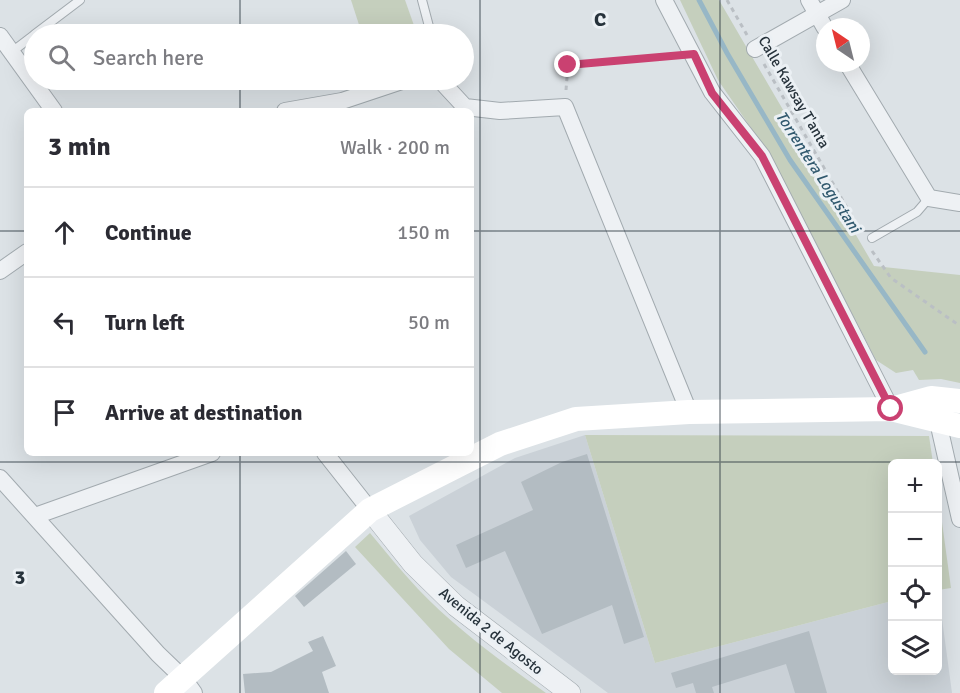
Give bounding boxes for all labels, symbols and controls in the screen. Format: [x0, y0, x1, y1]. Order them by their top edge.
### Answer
text: C [594, 7, 606, 32]
north arrow [816, 18, 870, 72]
search box [24, 24, 474, 90]
street label: Calle Kawsay T'anta [755, 33, 833, 151]
icon: search [45, 41, 78, 74]
text: Search here [93, 44, 204, 71]
route end [554, 51, 580, 77]
water label: Torrentera Logustani [771, 107, 866, 238]
text: 3 min [48, 131, 111, 163]
text: Walk · 200 m [340, 135, 450, 160]
icon: ahead [48, 216, 81, 249]
text: Continue [105, 219, 192, 246]
text: 150 m [397, 220, 450, 245]
icon: left [48, 306, 81, 339]
text: Turn left [105, 309, 185, 336]
text: 50 m [408, 310, 450, 335]
route start [877, 395, 903, 421]
icon: arrive [48, 396, 81, 429]
text: Arrive at destination [105, 399, 302, 426]
map controls [888, 459, 942, 675]
button: + [888, 459, 942, 513]
button: − [888, 513, 942, 567]
text: 3 [15, 565, 25, 590]
button: locate [888, 567, 942, 621]
street label: Avenida 2 de Agosto [435, 584, 547, 679]
button: layers [888, 621, 942, 675]

